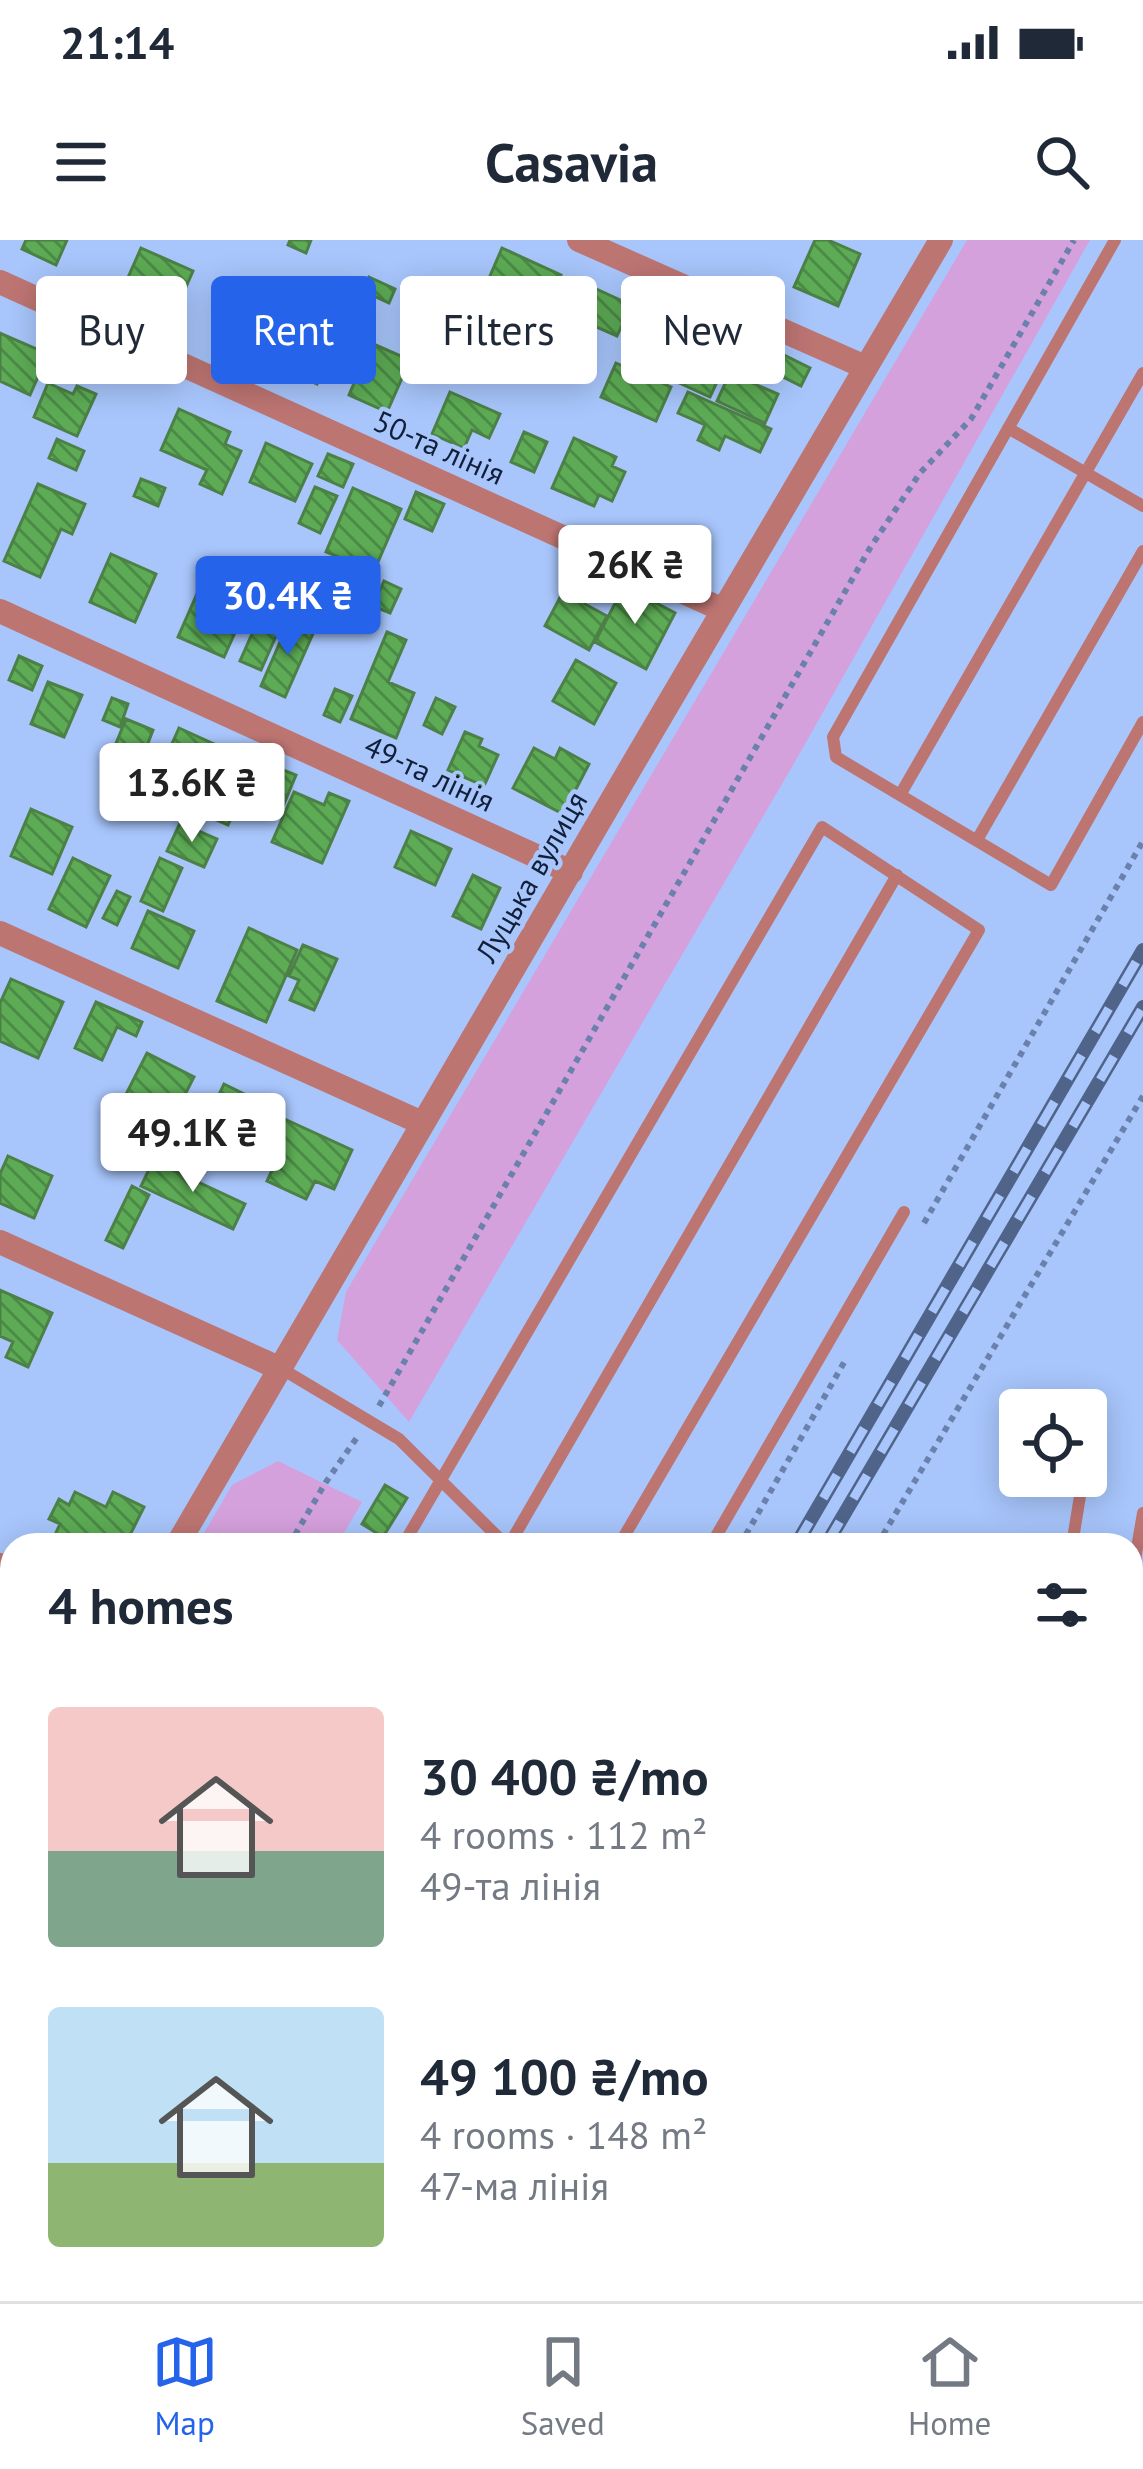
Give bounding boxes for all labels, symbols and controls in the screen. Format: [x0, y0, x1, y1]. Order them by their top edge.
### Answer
text: 21:14 [60, 13, 174, 71]
text: Casavia [485, 127, 658, 197]
icon: menu [48, 129, 114, 195]
icon: search [1029, 129, 1095, 195]
chip: Buy [36, 276, 187, 384]
chip: Rent [211, 276, 376, 384]
chip: Filters [400, 276, 597, 384]
chip: New [621, 276, 785, 384]
street label: 50-та лінія [368, 400, 511, 493]
pin: 26K ₴ [551, 525, 719, 627]
text: 26K ₴ [585, 538, 685, 589]
pin: 30.4K ₴ [177, 556, 399, 658]
text: 30.4K ₴ [223, 569, 353, 620]
street label: 49-та лінія [358, 726, 501, 820]
pin: 13.6K ₴ [81, 743, 303, 845]
text: 13.6K ₴ [127, 756, 257, 807]
street label: Луцька вулиця [466, 784, 595, 970]
pin: 49.1K ₴ [82, 1093, 304, 1195]
text: 49.1K ₴ [128, 1106, 258, 1157]
map controls [999, 1389, 1107, 1497]
button: locate [999, 1389, 1107, 1497]
text: 4 homes [48, 1572, 234, 1638]
icon: filters [1029, 1572, 1095, 1638]
text: 30 400 ₴/mo [420, 1743, 709, 1809]
icon: home [144, 1755, 288, 1899]
text: 4 rooms · 112 m² [420, 1809, 707, 1860]
text: 49-та лінія [420, 1860, 601, 1911]
text: 49 100 ₴/mo [420, 2043, 709, 2109]
icon: home [144, 2055, 288, 2199]
text: 4 rooms · 148 m² [420, 2109, 707, 2160]
text: 47-ма лінія [420, 2160, 609, 2211]
tab: Map [152, 2329, 218, 2444]
tab: Saved [521, 2329, 605, 2444]
tab: Home [908, 2329, 991, 2444]

